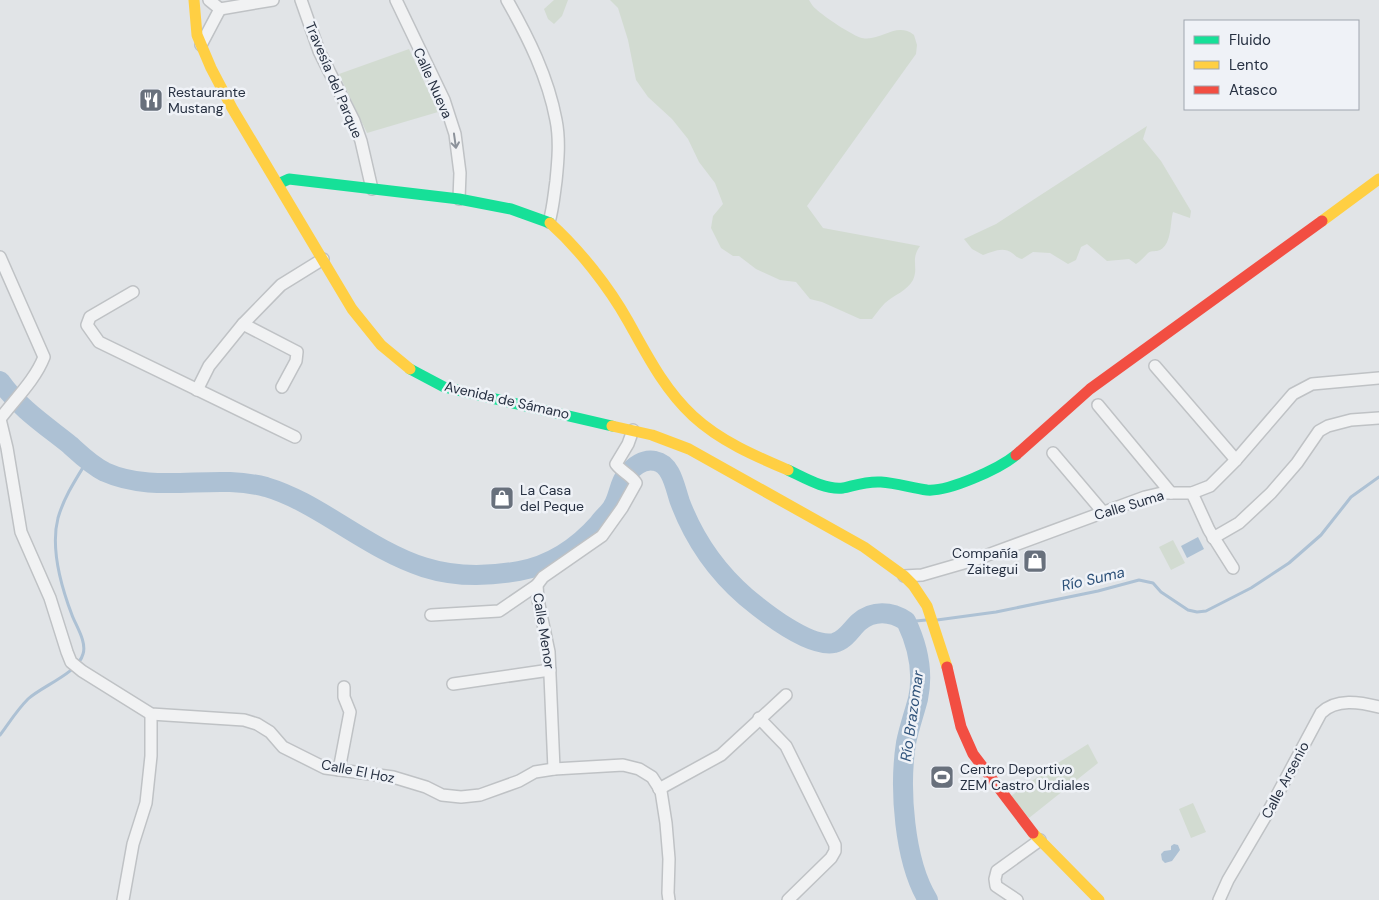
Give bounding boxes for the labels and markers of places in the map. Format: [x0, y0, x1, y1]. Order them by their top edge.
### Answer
place label: Restaurante Mustang [168, 83, 246, 117]
restaurant icon: Restaurante Mustang [138, 87, 164, 113]
place label: La Casa del Peque [520, 481, 584, 515]
shop icon: La Casa del Peque [489, 485, 515, 511]
place label: Compañía Zaitegui [952, 544, 1018, 578]
shop icon: Compañía Zaitegui [1022, 548, 1048, 574]
place label: Centro Deportivo ZEM Castro Urdiales [960, 760, 1090, 794]
sports icon: Centro Deportivo ZEM Castro Urdiales [929, 764, 955, 790]

